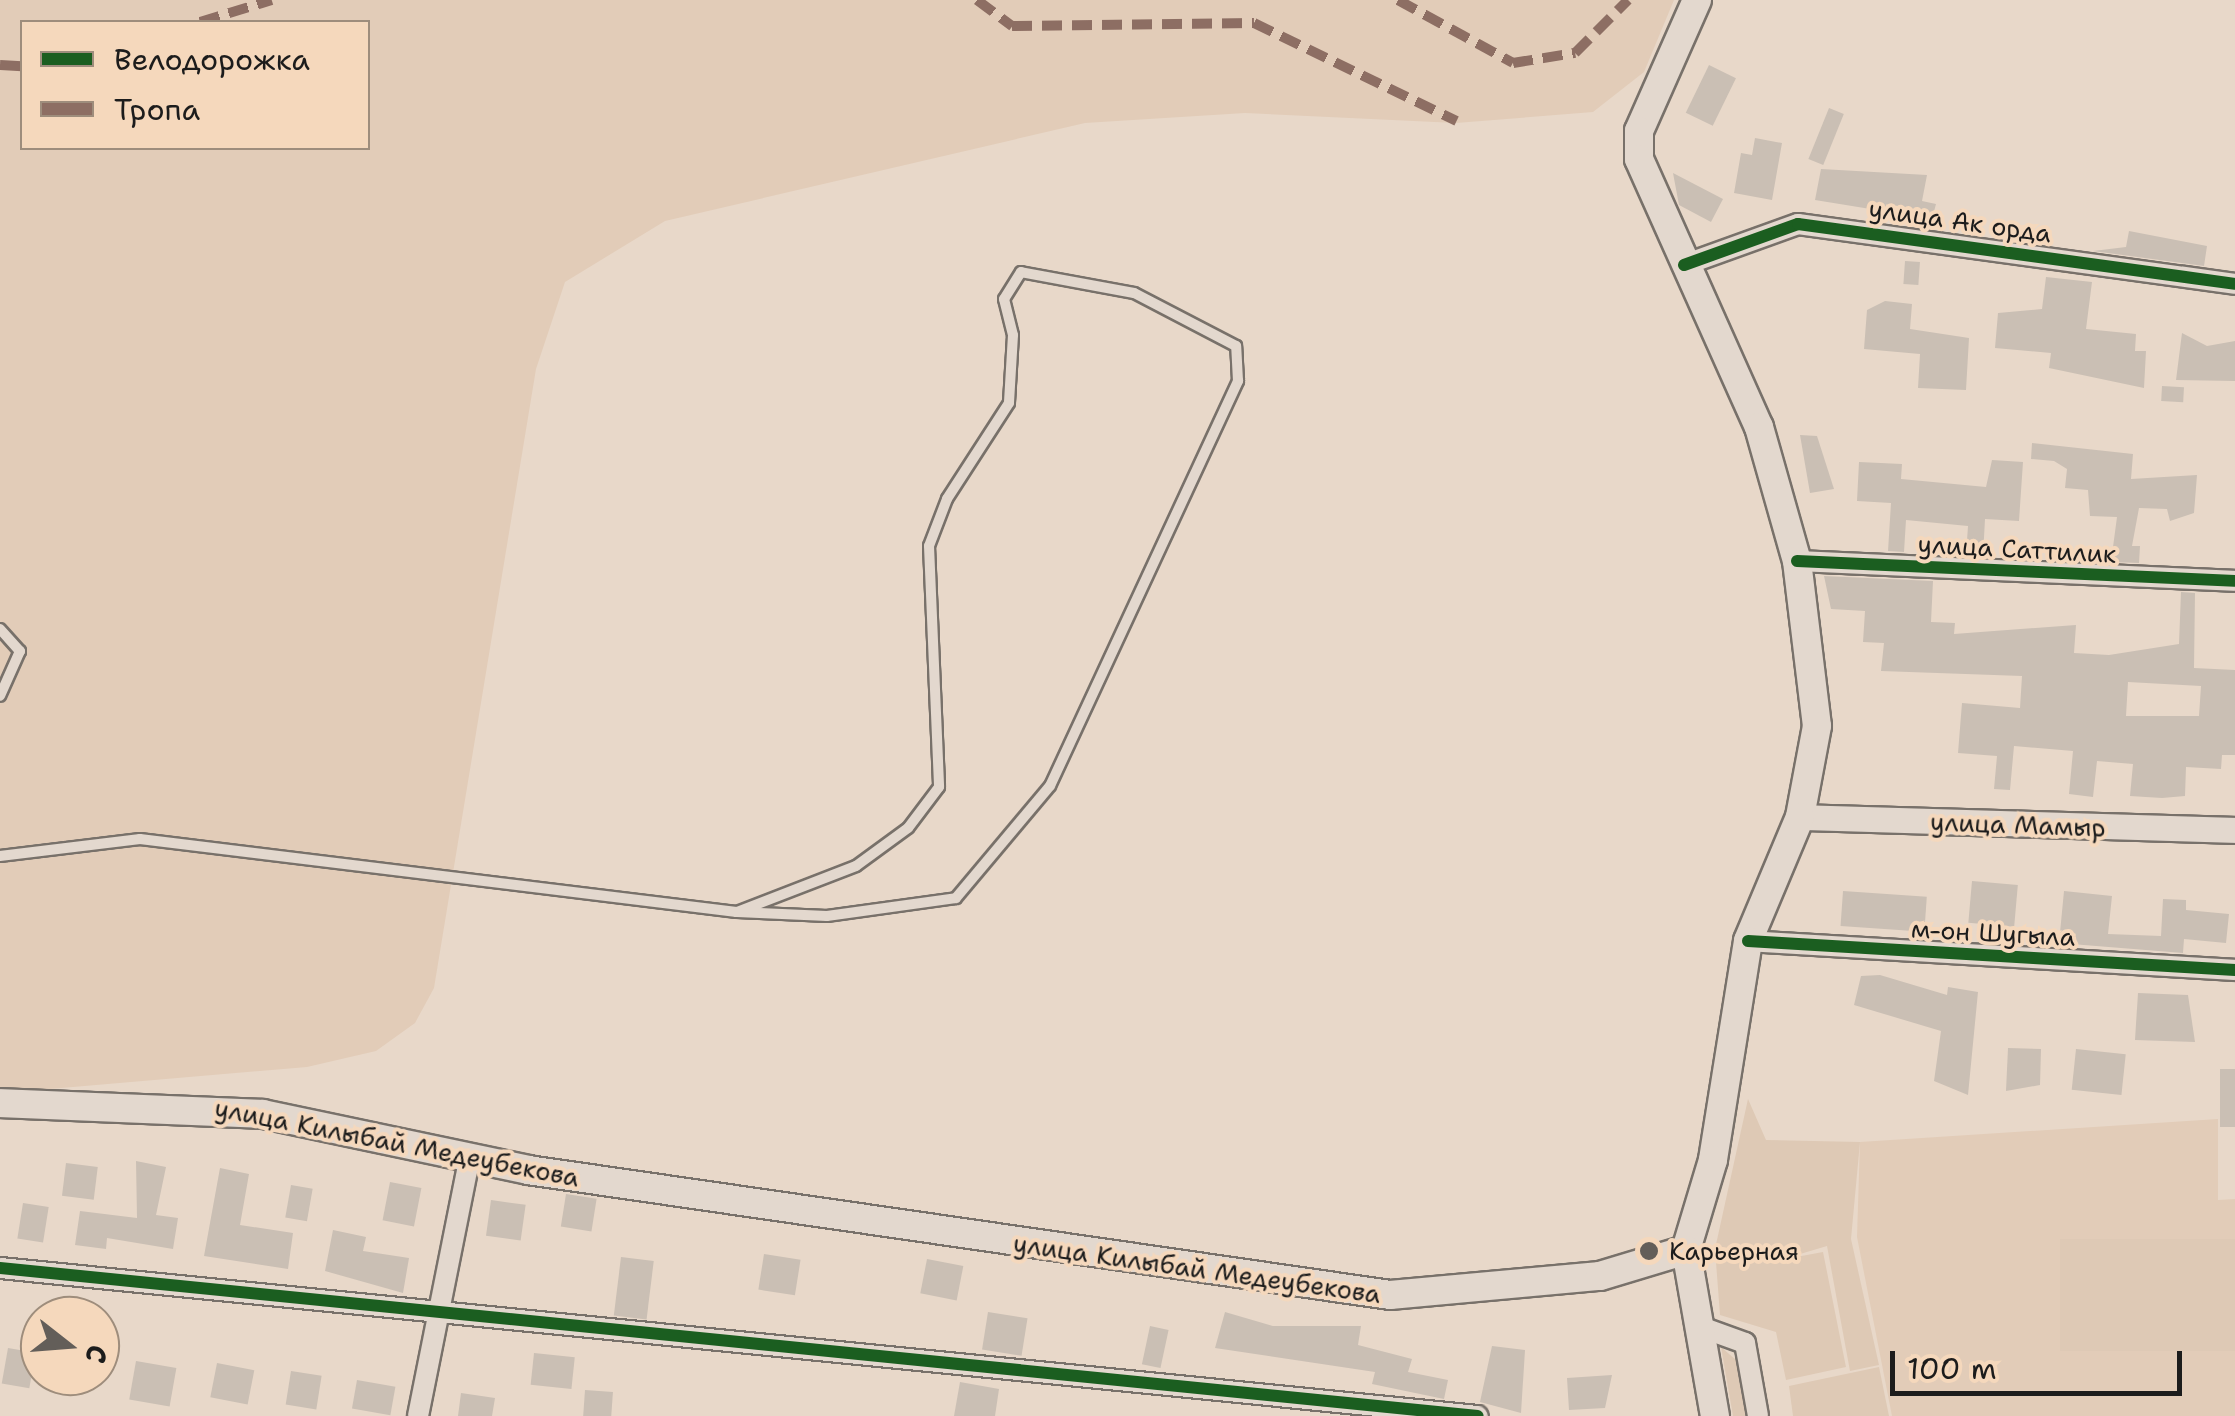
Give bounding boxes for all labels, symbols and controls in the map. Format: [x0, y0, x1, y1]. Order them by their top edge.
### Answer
legend [20, 20, 370, 150]
text: Велодорожка [114, 39, 310, 80]
text: Тропа [114, 89, 200, 130]
street label: улица Ак орда [1867, 193, 2053, 249]
street label: улица Саттилик [1917, 529, 2117, 569]
street label: улица Мамыр [1930, 807, 2106, 843]
street label: м-он Шугыла [1910, 914, 2076, 952]
street label: улица Килыбай Медеубекова [212, 1093, 582, 1193]
street label: улица Килыбай Медеубекова [1011, 1228, 1383, 1310]
place label: Карьерная [1669, 1236, 1799, 1266]
marker: Карьерная [1638, 1240, 1660, 1262]
north arrow [20, 1296, 120, 1396]
scale bar [1895, 1331, 2188, 1393]
text: С [76, 1340, 117, 1368]
text: 100 m [1907, 1348, 1997, 1389]

